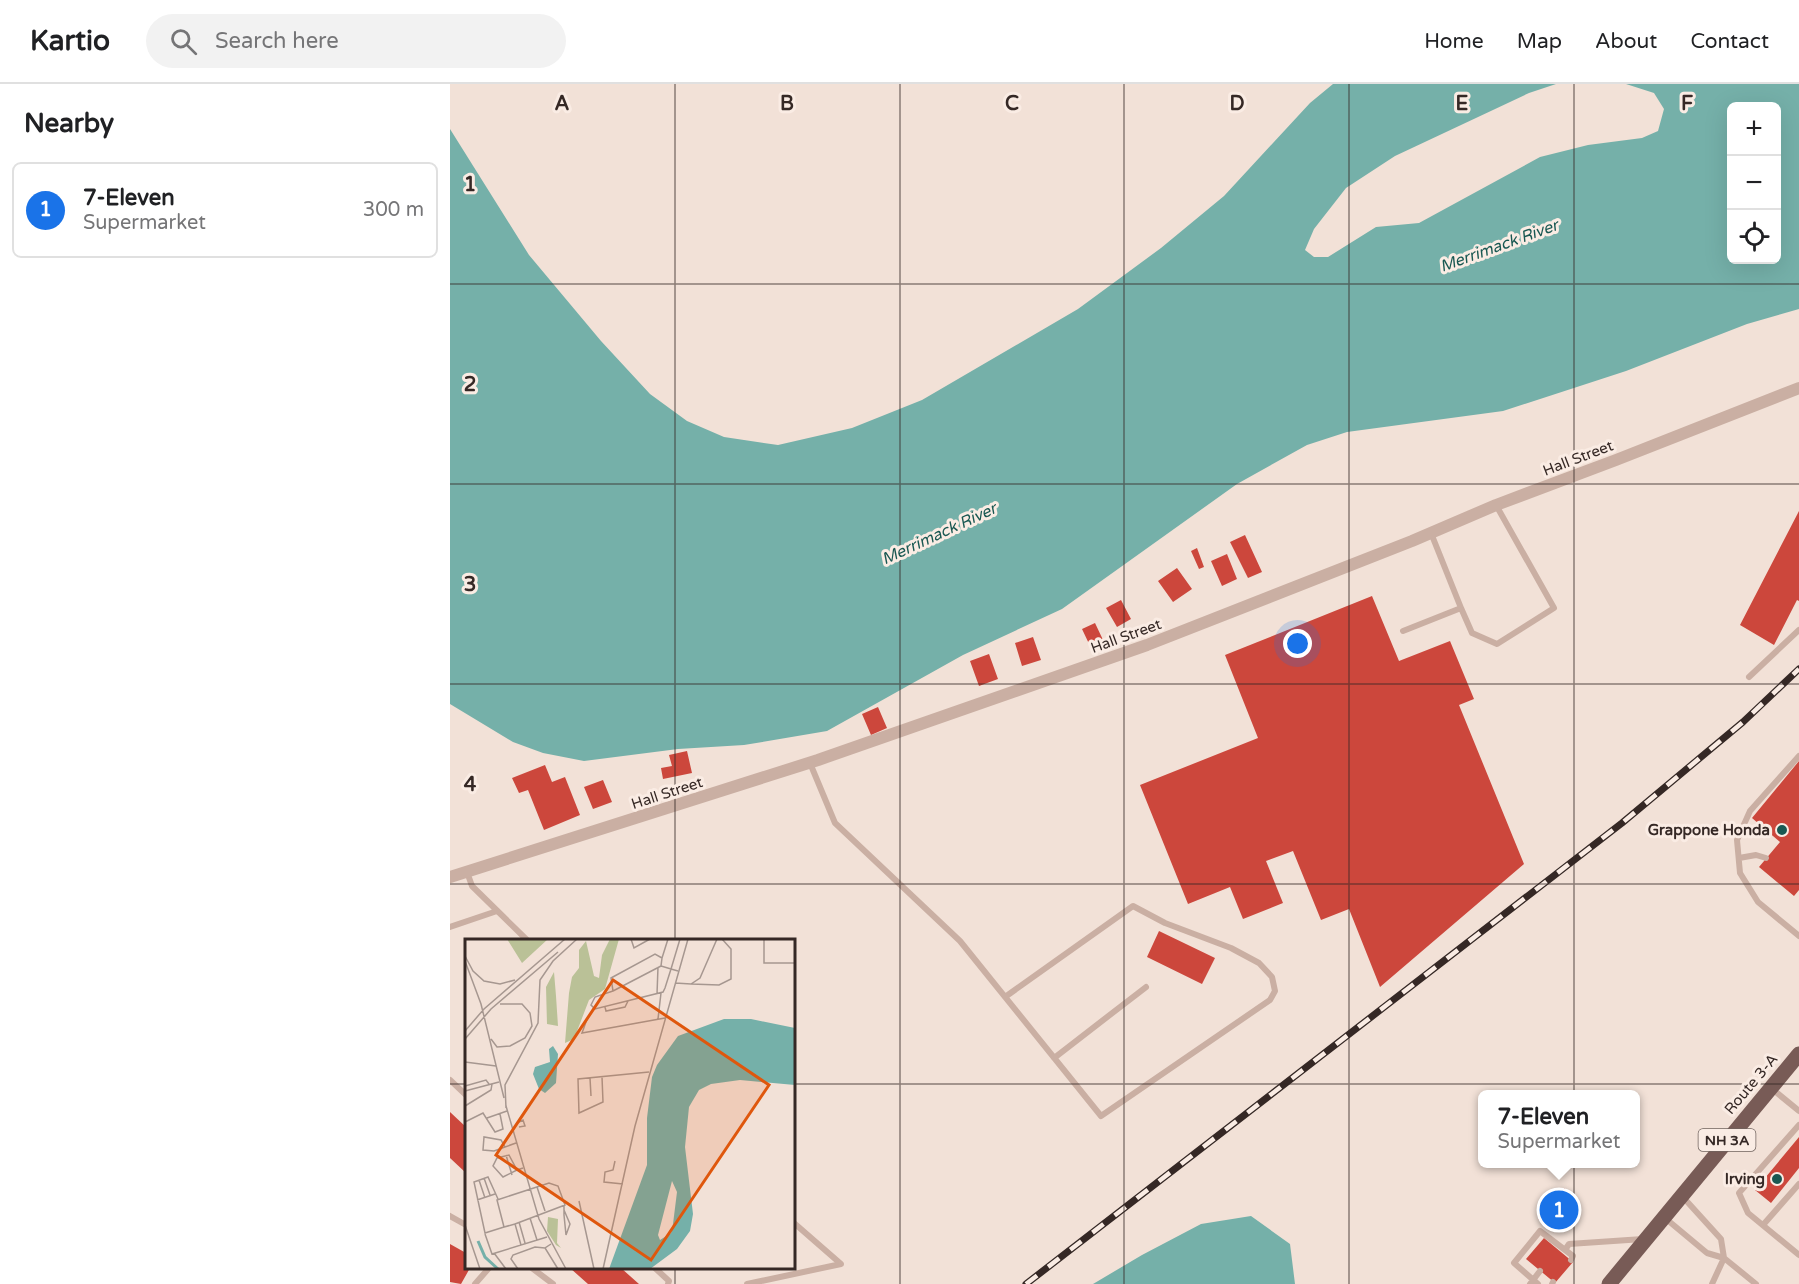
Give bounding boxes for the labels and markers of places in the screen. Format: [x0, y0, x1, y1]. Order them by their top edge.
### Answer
place label: Grappone Honda [1648, 821, 1770, 840]
marker: Grappone Honda [1775, 823, 1789, 837]
place label: Irving [1725, 1170, 1765, 1189]
marker: Irving [1770, 1172, 1784, 1186]
pin: 1 [1540, 1188, 1578, 1232]

